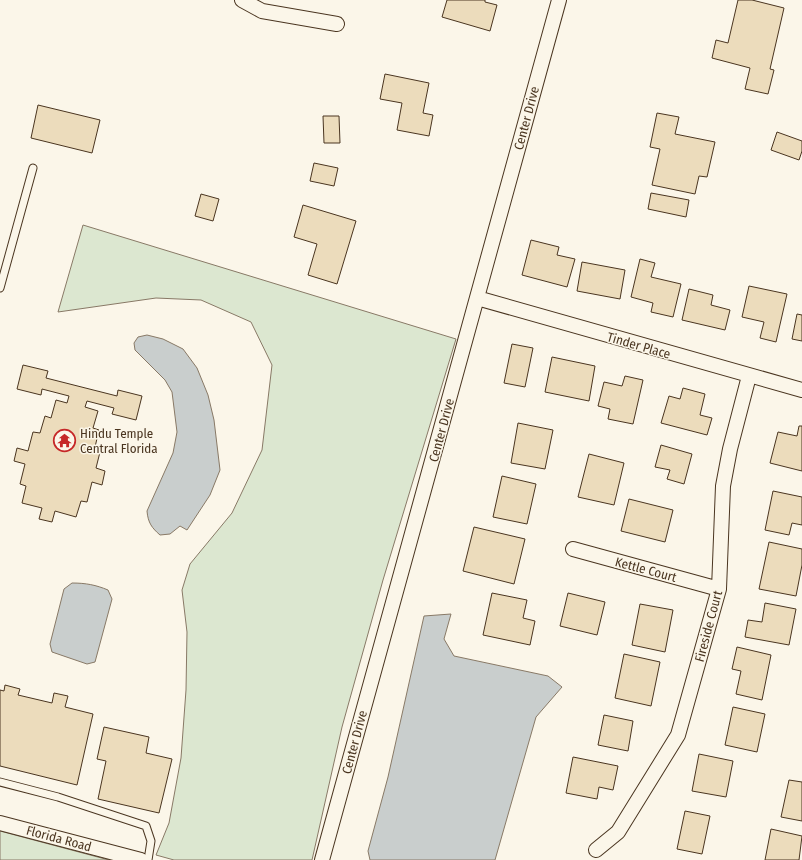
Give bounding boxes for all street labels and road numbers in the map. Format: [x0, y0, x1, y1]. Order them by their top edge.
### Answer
street label: Center Drive [511, 85, 542, 152]
street label: Tinder Place [605, 329, 672, 362]
street label: Center Drive [426, 397, 457, 464]
street label: Kettle Court [613, 554, 679, 585]
street label: Fireside Court [692, 588, 725, 663]
street label: Center Drive [339, 709, 370, 776]
street label: Florida Road [25, 823, 93, 854]

